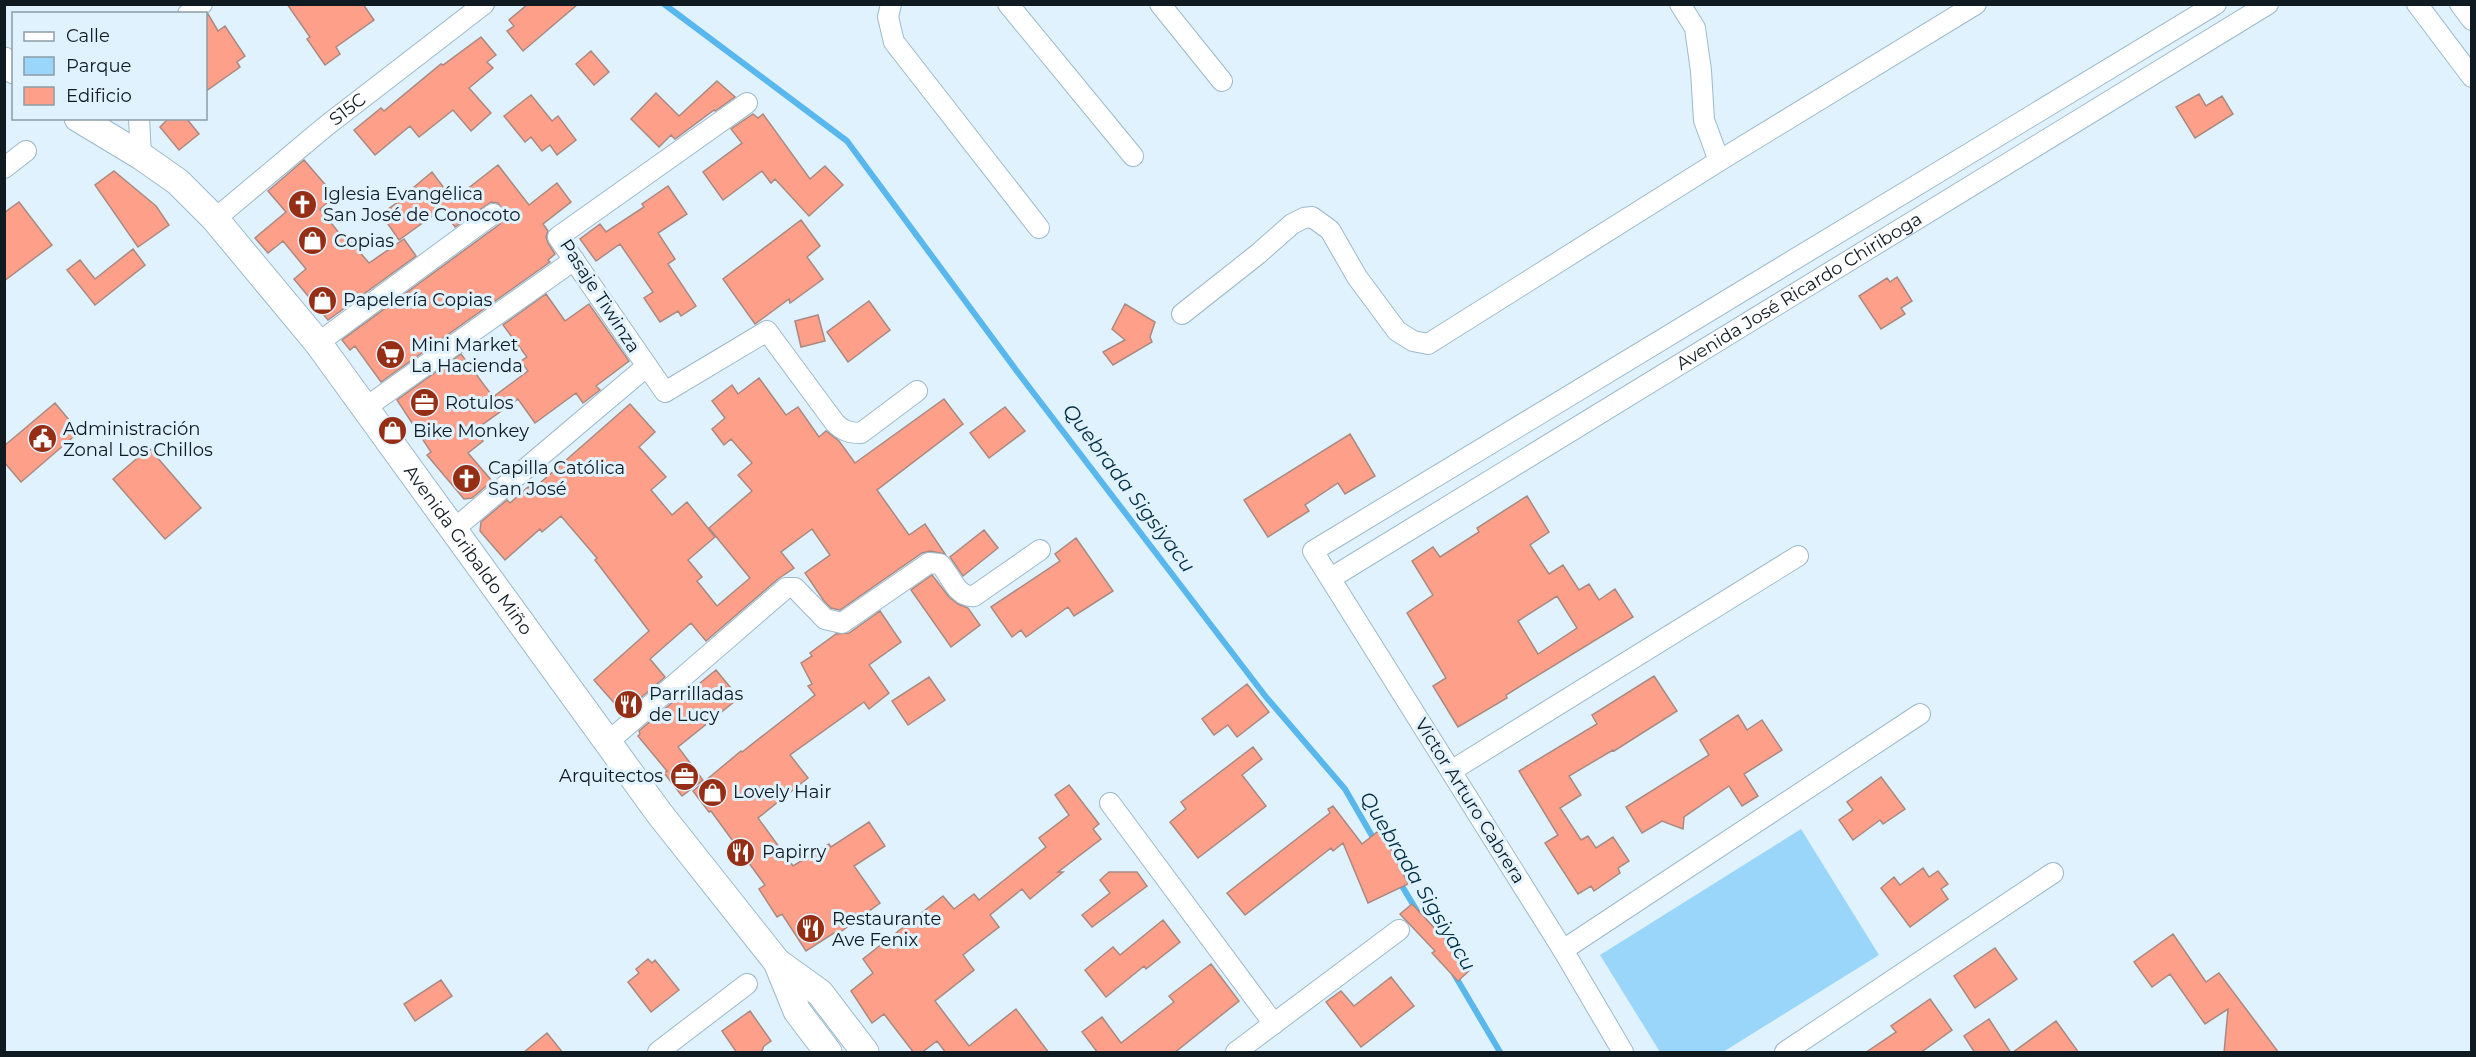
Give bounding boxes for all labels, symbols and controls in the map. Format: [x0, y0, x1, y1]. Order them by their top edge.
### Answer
legend [12, 12, 207, 120]
text: Calle [66, 25, 110, 47]
text: Parque [66, 55, 132, 77]
text: Edificio [66, 85, 132, 107]
street label: S15C [325, 88, 370, 130]
place label: Iglesia Evangélica San José de Conocoto [323, 183, 521, 226]
church icon: Iglesia Evangélica San José de Conocoto [286, 188, 318, 220]
street label: Avenida José Ricardo Chiriboga [1672, 208, 1926, 375]
shop icon: Copias [297, 225, 329, 257]
place label: Copias [334, 230, 394, 252]
street label: Pasaje Tiwinza [555, 235, 645, 357]
shop icon: Papelería Copias [306, 284, 338, 316]
place label: Papelería Copias [343, 289, 493, 311]
place label: Mini Market La Hacienda [411, 334, 523, 377]
supermarket icon: Mini Market La Hacienda [374, 339, 406, 371]
office icon: Rotulos [408, 387, 440, 419]
place label: Rotulos [445, 392, 514, 414]
water label: Quebrada Sigsiyacu [1058, 399, 1200, 577]
shop icon: Bike Monkey [376, 415, 408, 447]
place label: Administración Zonal Los Chillos [63, 418, 213, 461]
place label: Bike Monkey [413, 420, 529, 442]
public building icon: Administración Zonal Los Chillos [26, 423, 58, 455]
place label: Capilla Católica San José [488, 457, 625, 500]
street label: Avenida Gribaldo Miño [399, 461, 537, 639]
church icon: Capilla Católica San José [451, 462, 483, 494]
place label: Parrilladas de Lucy [649, 683, 743, 726]
restaurant icon: Parrilladas de Lucy [612, 688, 644, 720]
street label: Victor Arturo Cabrera [1410, 714, 1530, 888]
office icon: Arquitectos [668, 760, 700, 792]
place label: Arquitectos [559, 765, 663, 787]
shop icon: Lovely Hair [696, 776, 728, 808]
place label: Lovely Hair [733, 781, 831, 803]
water label: Quebrada Sigsiyacu [1355, 787, 1481, 975]
restaurant icon: Papirry [725, 836, 757, 868]
place label: Papirry [762, 841, 826, 863]
place label: Restaurante Ave Fenix [832, 908, 942, 951]
restaurant icon: Restaurante Ave Fenix [795, 913, 827, 945]

